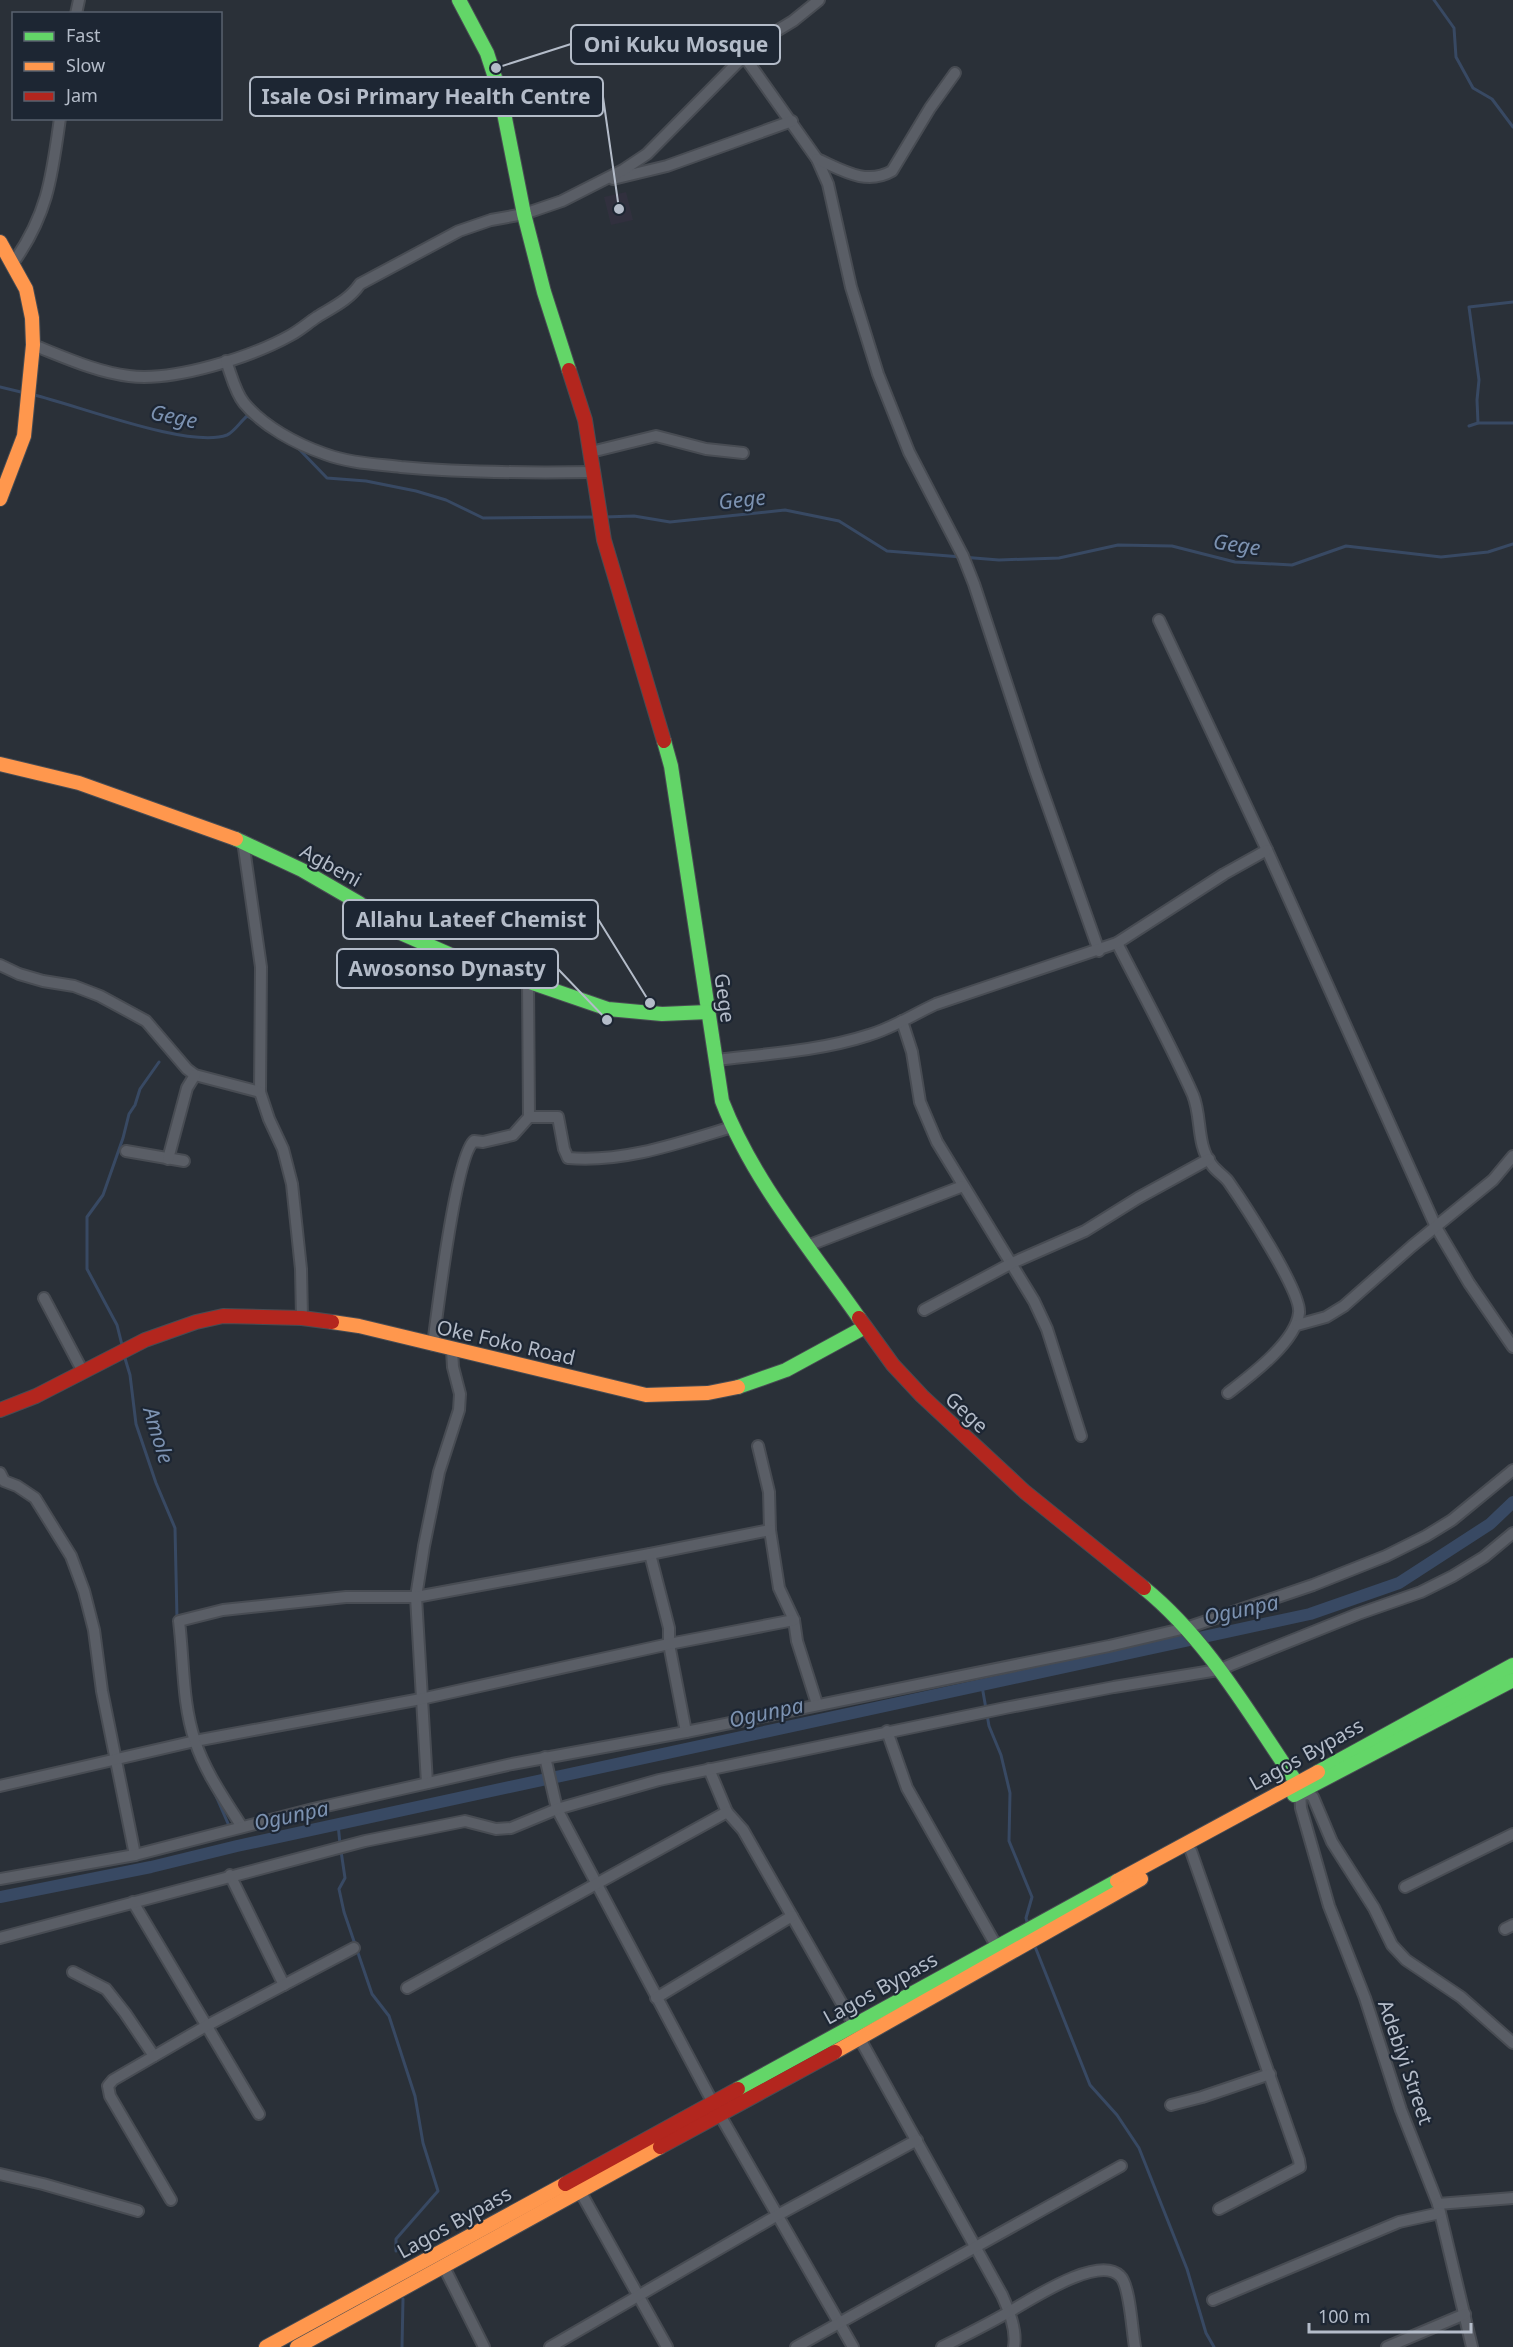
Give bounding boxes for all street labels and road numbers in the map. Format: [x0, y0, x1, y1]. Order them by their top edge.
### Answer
street label: Agbeni [296, 837, 366, 893]
street label: Gege [708, 972, 742, 1024]
street label: Oke Foko Road [434, 1313, 578, 1371]
street label: Gege [940, 1385, 994, 1439]
street label: Lagos Bypass [1244, 1711, 1368, 1797]
street label: Lagos Bypass [818, 1945, 942, 2031]
street label: Adebiyi Street [1372, 1996, 1440, 2128]
street label: Lagos Bypass [392, 2179, 516, 2265]

